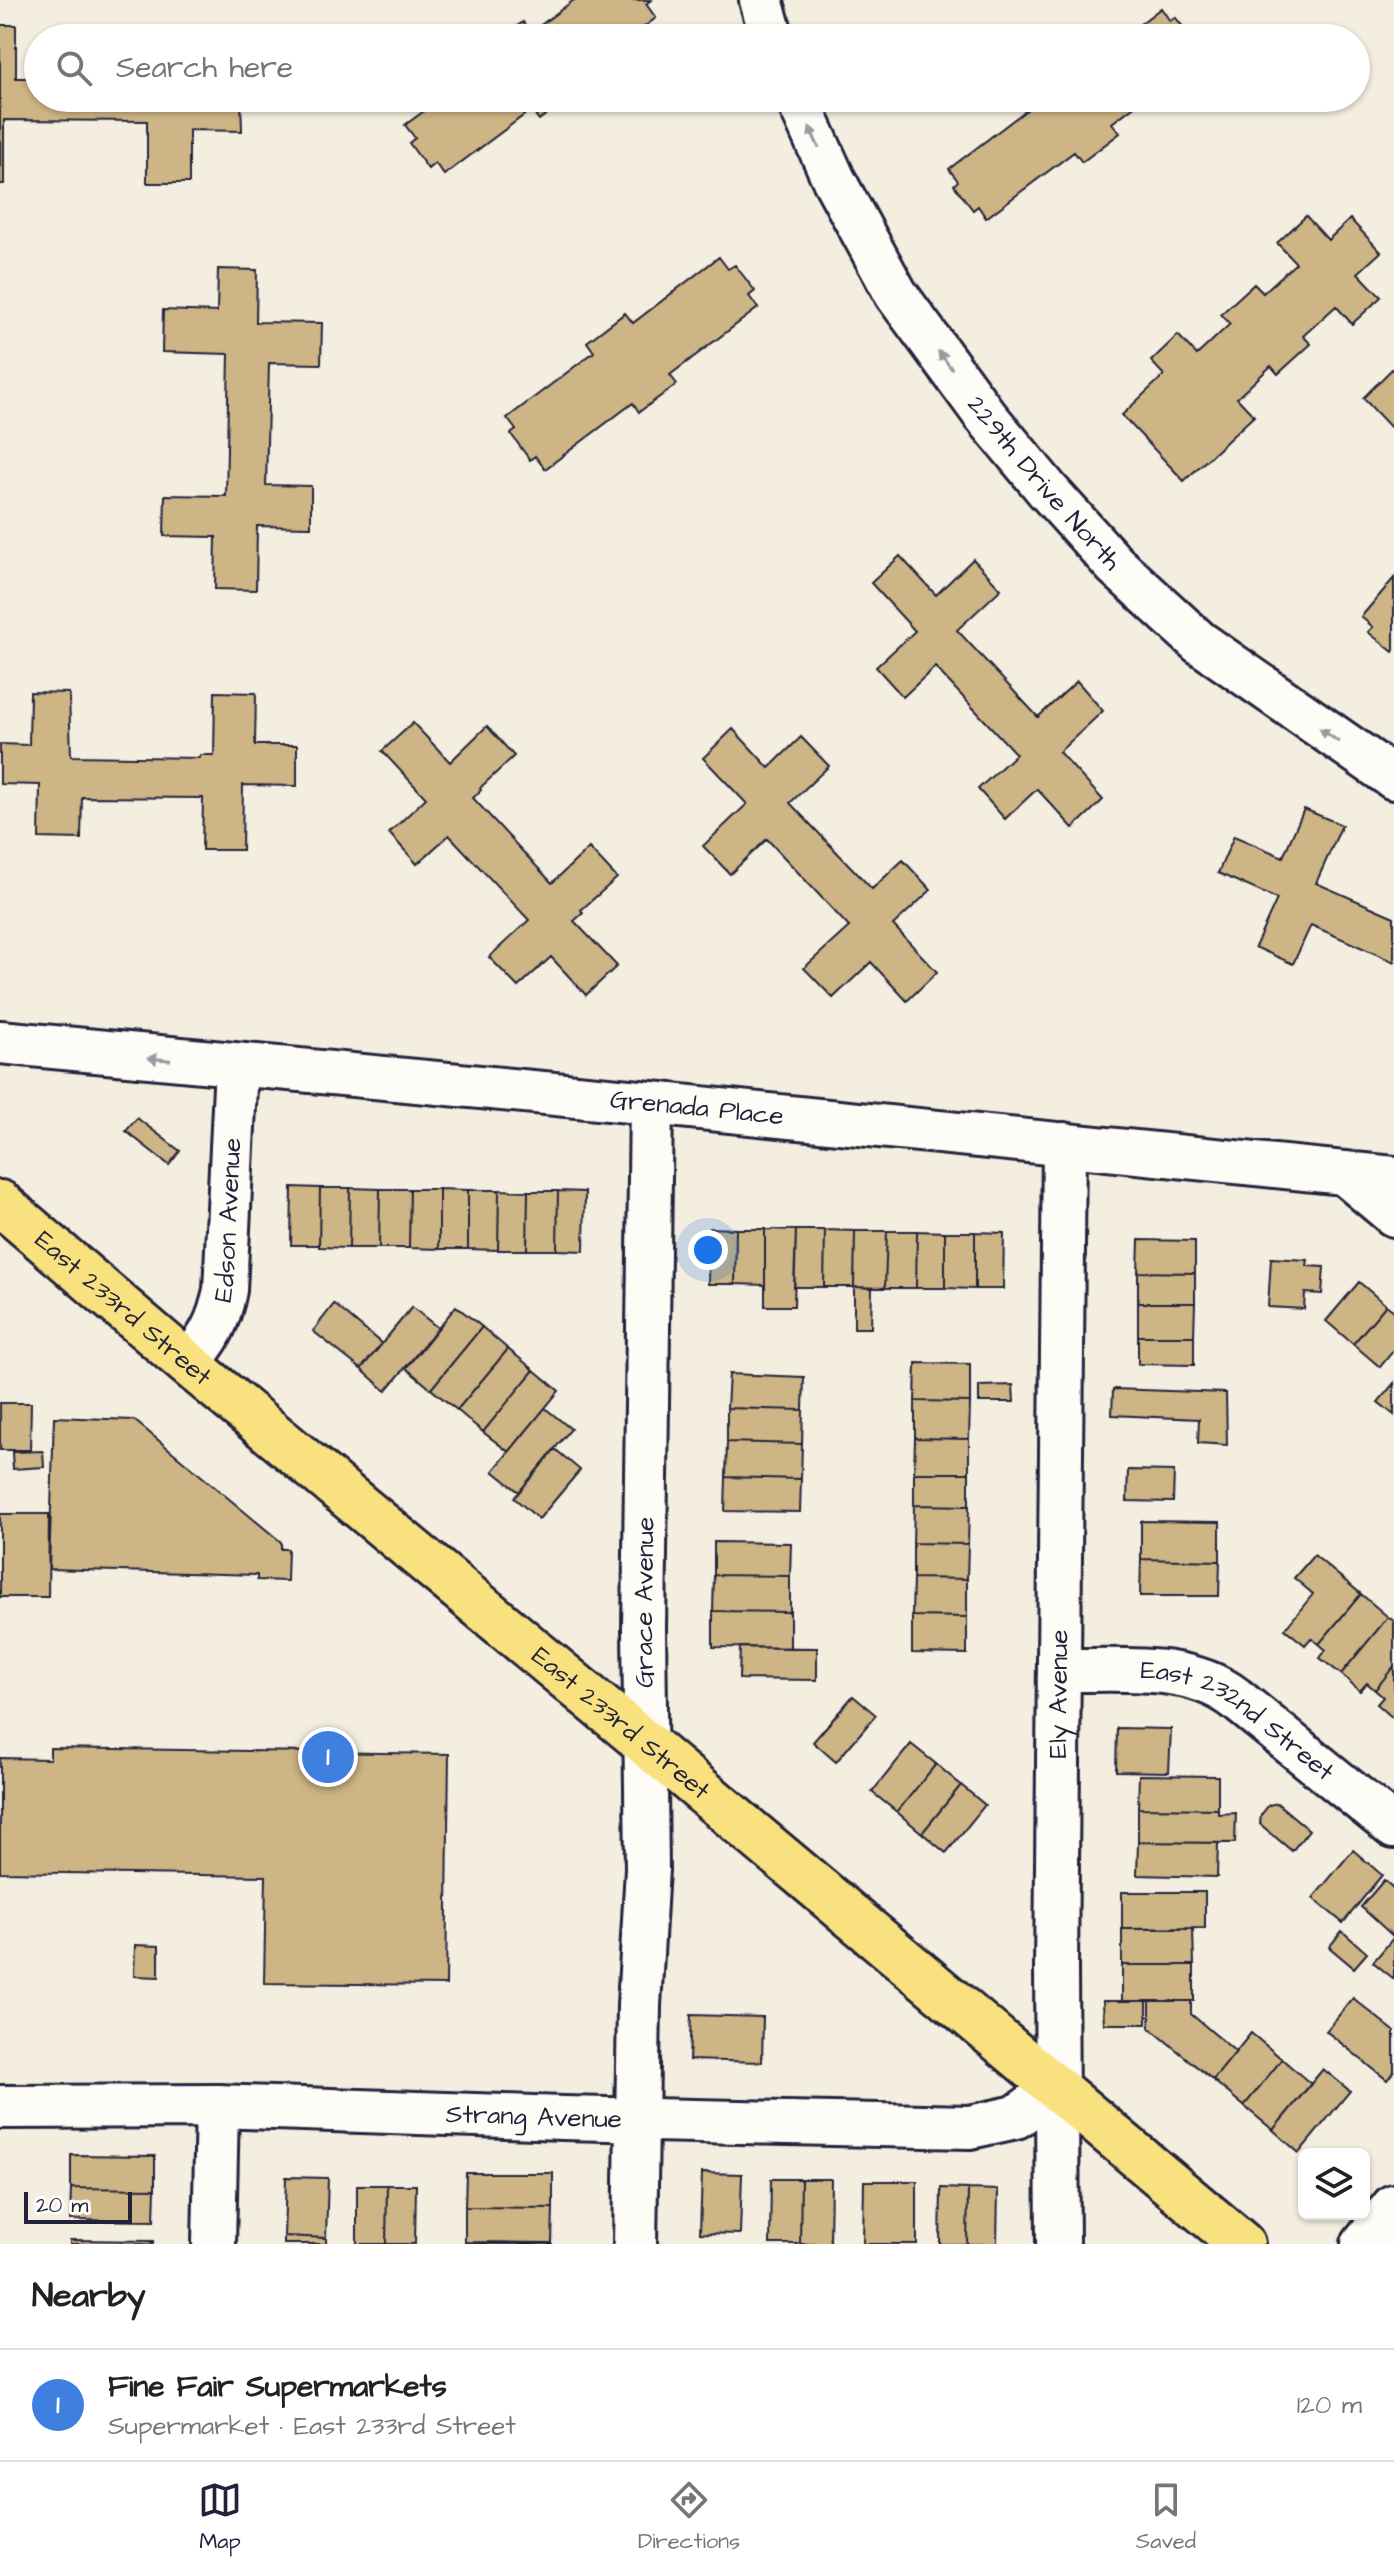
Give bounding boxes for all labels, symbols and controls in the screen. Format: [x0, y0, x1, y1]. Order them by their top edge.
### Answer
search box [24, 24, 1370, 112]
icon: search [52, 46, 96, 90]
text: Search here [116, 47, 293, 89]
one-way arrow [807, 125, 821, 148]
one-way arrow [938, 350, 953, 371]
street label: 229th Drive North [958, 388, 1130, 578]
one-way arrow [1319, 727, 1340, 742]
one-way arrow [146, 1052, 171, 1065]
street label: Grenada Place [609, 1081, 785, 1134]
street label: Edson Avenue [205, 1137, 250, 1305]
street label: East 233rd Street [27, 1222, 220, 1394]
your location [688, 1230, 728, 1270]
street label: Grace Avenue [626, 1517, 663, 1688]
street label: Ely Avenue [1040, 1630, 1078, 1759]
street label: East 233rd Street [524, 1638, 718, 1809]
street label: East 232nd Street [1139, 1652, 1342, 1790]
pin: 1 [302, 1727, 354, 1787]
street label: Strang Avenue [445, 2096, 622, 2137]
map controls [1298, 2148, 1370, 2220]
button: layers [1298, 2148, 1370, 2220]
scale bar [24, 2188, 132, 2224]
text: 20 m [36, 2190, 88, 2221]
text: Nearby [32, 2272, 146, 2320]
text: Fine Fair Supermarkets [108, 2366, 447, 2408]
text: 1 [56, 2387, 60, 2423]
text: 120 m [1297, 2387, 1362, 2423]
text: Supermarket · East 233rd Street [108, 2408, 516, 2444]
tab: Map [198, 2478, 242, 2557]
tab: Directions [638, 2478, 740, 2557]
tab: Saved [1136, 2478, 1196, 2557]

